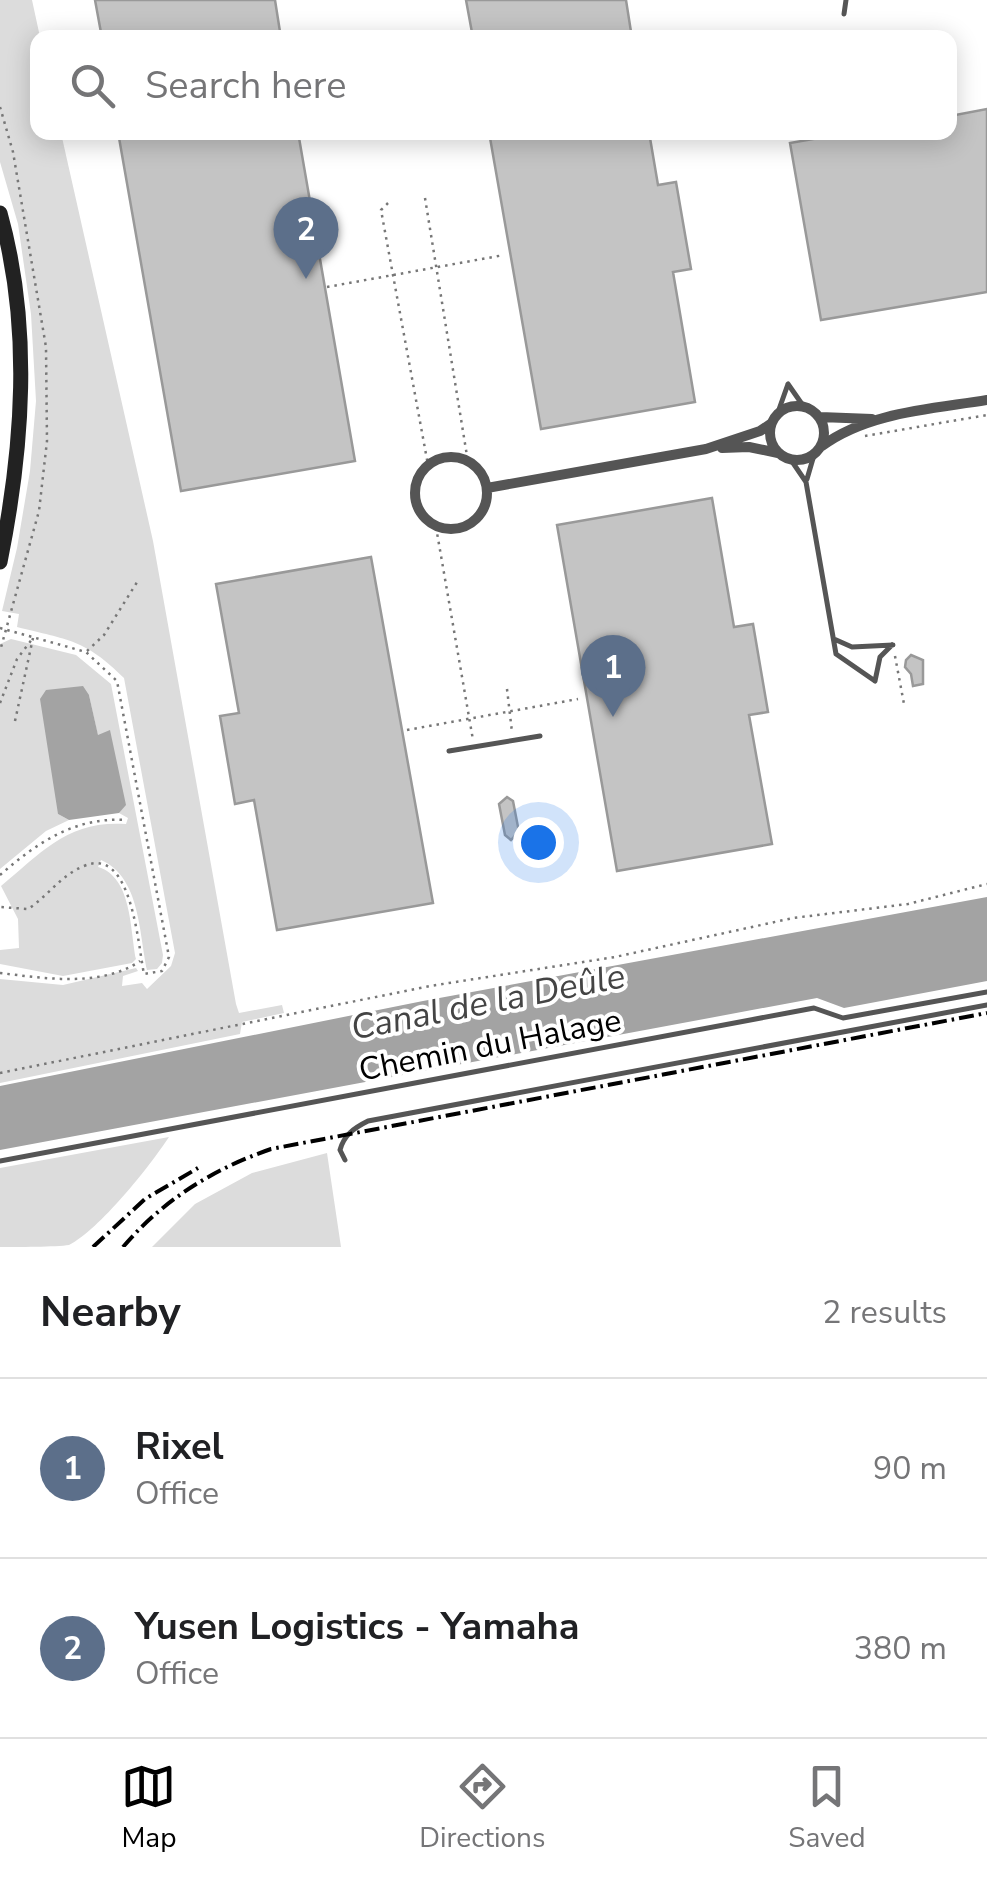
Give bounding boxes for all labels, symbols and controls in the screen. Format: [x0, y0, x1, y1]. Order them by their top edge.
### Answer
search box [30, 30, 957, 140]
icon: search [65, 58, 120, 113]
text: Search here [145, 60, 346, 111]
pin: 2 [274, 196, 338, 279]
pin: 1 [580, 634, 646, 717]
your location [513, 817, 564, 868]
water label: Canal de la Deûle [347, 952, 629, 1052]
street label: Chemin du Halage [355, 998, 625, 1092]
text: Nearby [40, 1284, 181, 1341]
text: 2 results [822, 1291, 947, 1334]
text: Rixel [135, 1421, 224, 1472]
text: 1 [63, 1447, 82, 1490]
text: 90 m [873, 1447, 947, 1490]
text: Office [135, 1472, 219, 1515]
text: Yusen Logistics - Yamaha [135, 1601, 580, 1652]
text: 2 [63, 1627, 82, 1670]
text: 380 m [854, 1627, 947, 1670]
text: Office [135, 1652, 219, 1695]
tab: Map [121, 1759, 176, 1857]
tab: Directions [419, 1759, 545, 1857]
tab: Saved [788, 1759, 866, 1857]

